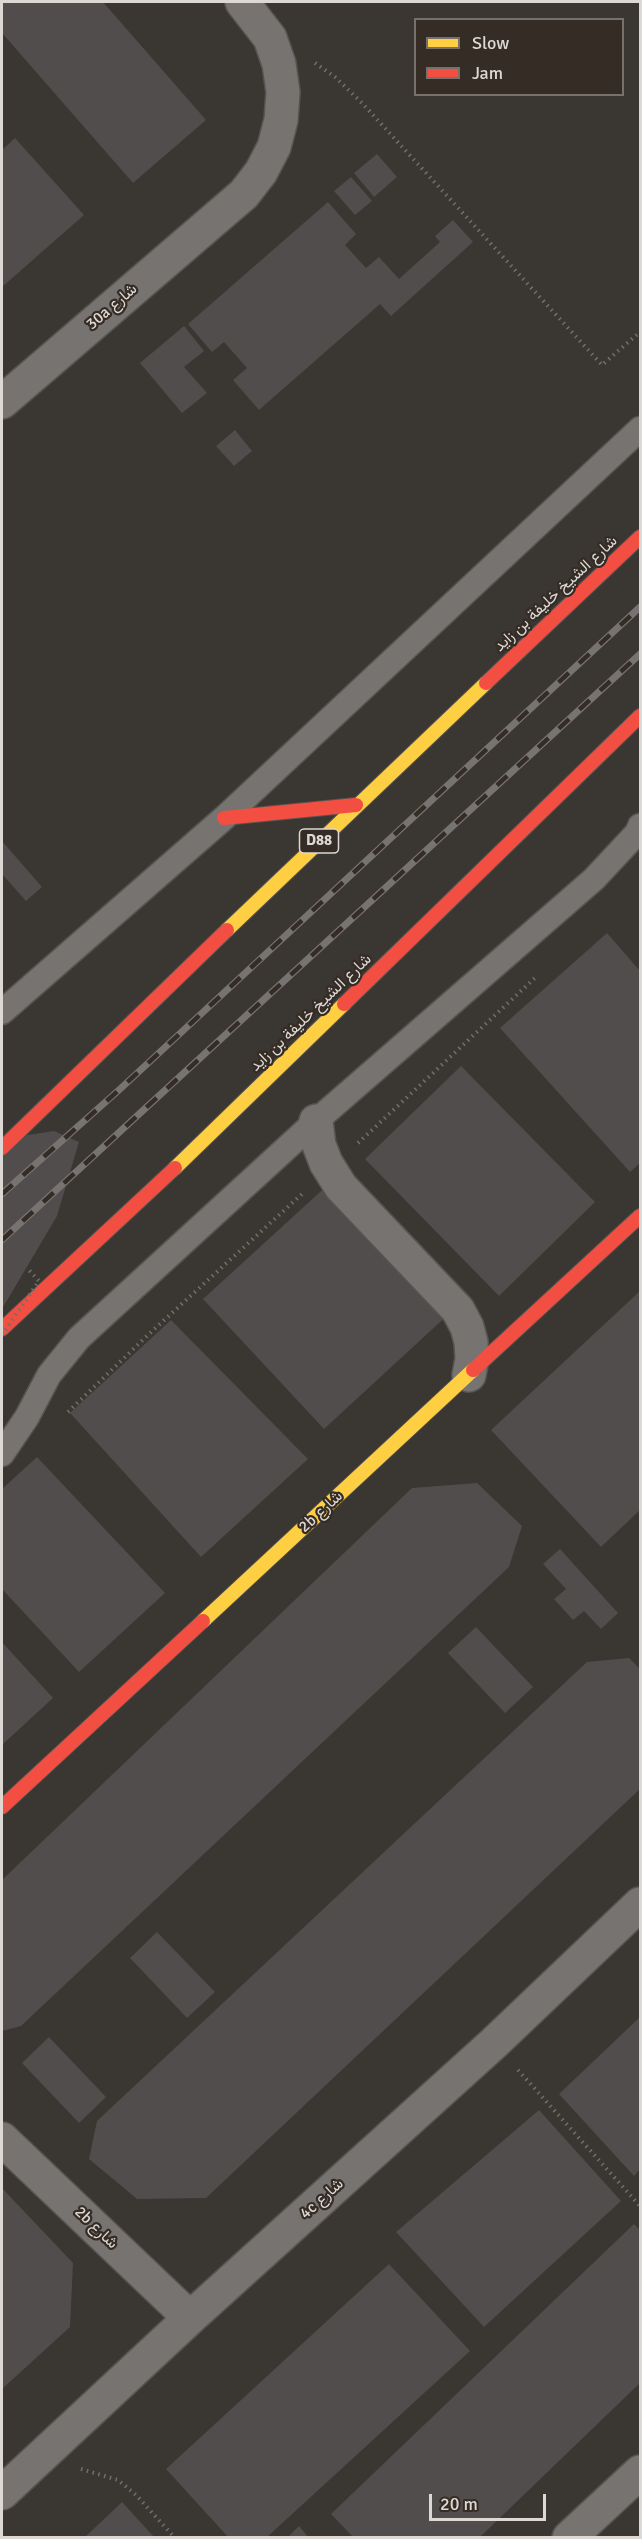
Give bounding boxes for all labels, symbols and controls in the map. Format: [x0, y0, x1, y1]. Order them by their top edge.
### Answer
legend [414, 18, 624, 96]
text: Slow [472, 32, 509, 54]
text: Jam [472, 62, 503, 84]
street label: 30a شارع [83, 280, 141, 334]
street label: شارع الشيخ خليفة بن زايد [490, 532, 622, 656]
road number: D88 [300, 829, 338, 853]
street label: شارع الشيخ خليفة بن زايد [246, 950, 376, 1076]
street label: 2b شارع [295, 1487, 347, 1537]
street label: 4c شارع [296, 2175, 348, 2223]
street label: 2b شارع [70, 2203, 122, 2253]
scale bar [432, 2482, 549, 2520]
text: 20 m [440, 2493, 478, 2515]

